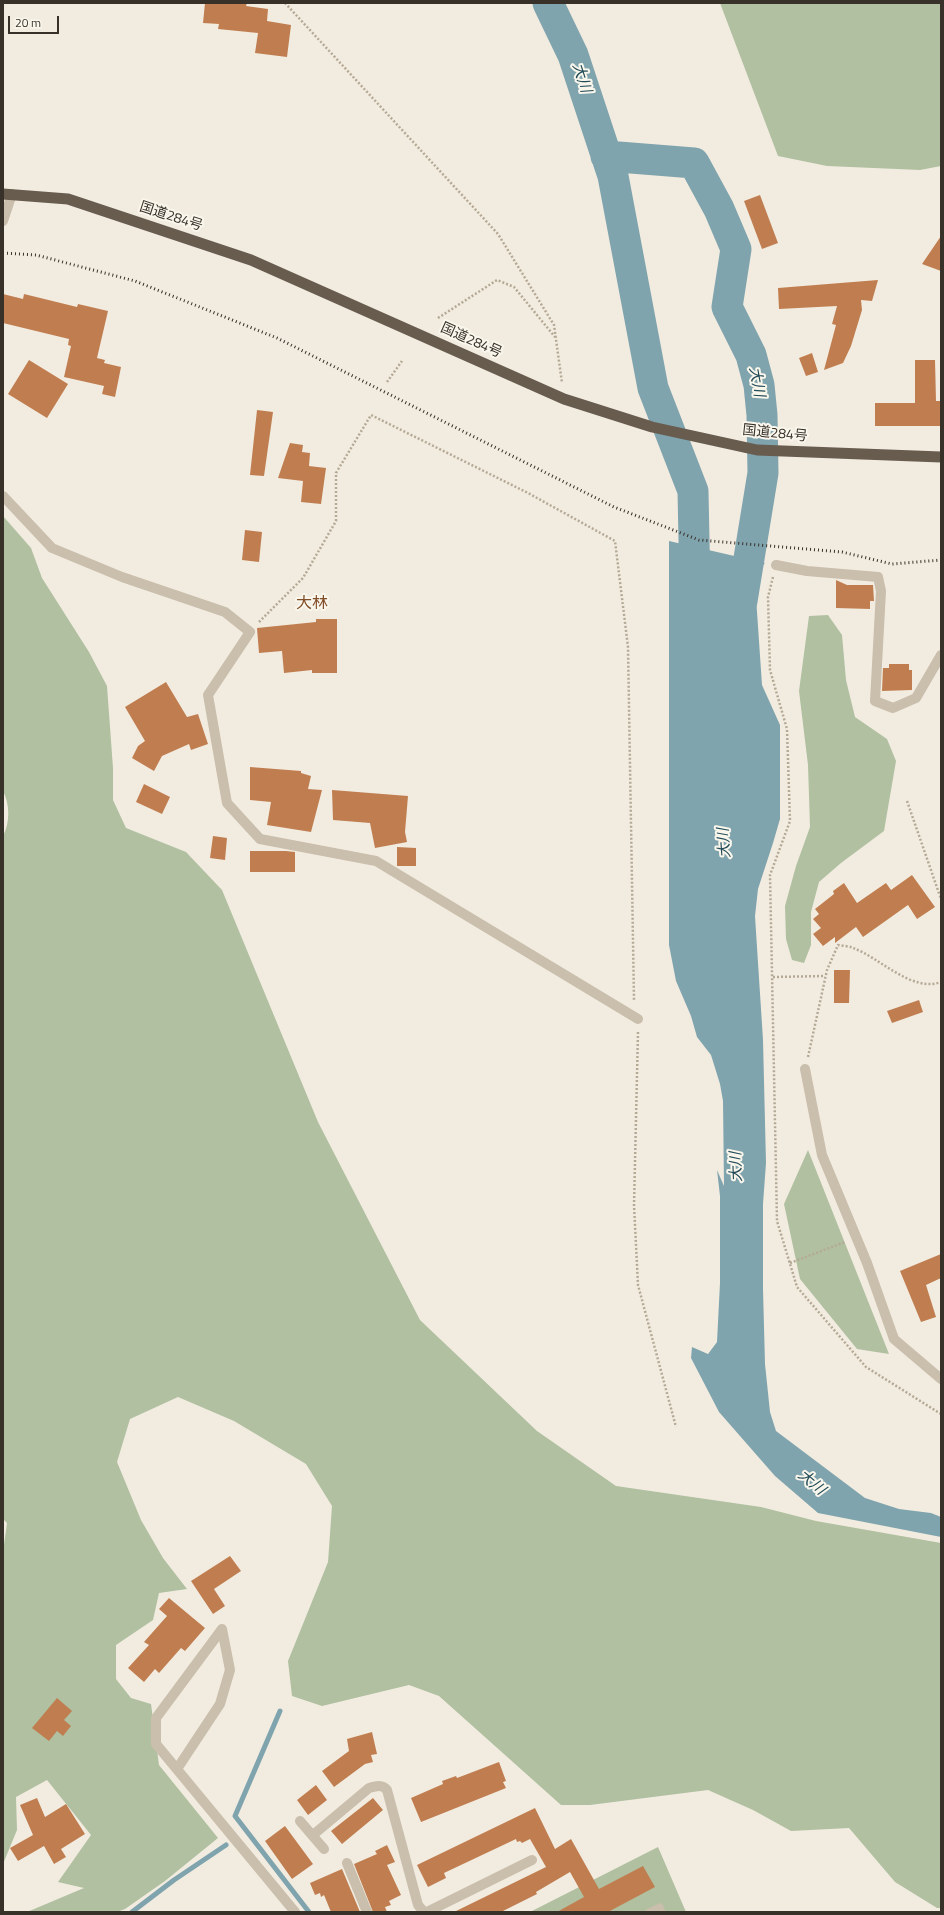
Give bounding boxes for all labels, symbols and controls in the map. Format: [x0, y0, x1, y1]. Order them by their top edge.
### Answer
scale bar [10, 8, 61, 34]
text: 20 m [15, 13, 41, 32]
water label: 大川 [568, 61, 594, 95]
street label: 国道284号 [137, 199, 205, 235]
street label: 国道284号 [438, 320, 504, 362]
water label: 大川 [745, 366, 767, 398]
street label: 国道284号 [742, 422, 808, 446]
district label: 大林 [296, 594, 328, 614]
water label: 大川 [715, 827, 735, 859]
water label: 大川 [727, 1152, 747, 1182]
water label: 大川 [794, 1466, 828, 1500]

